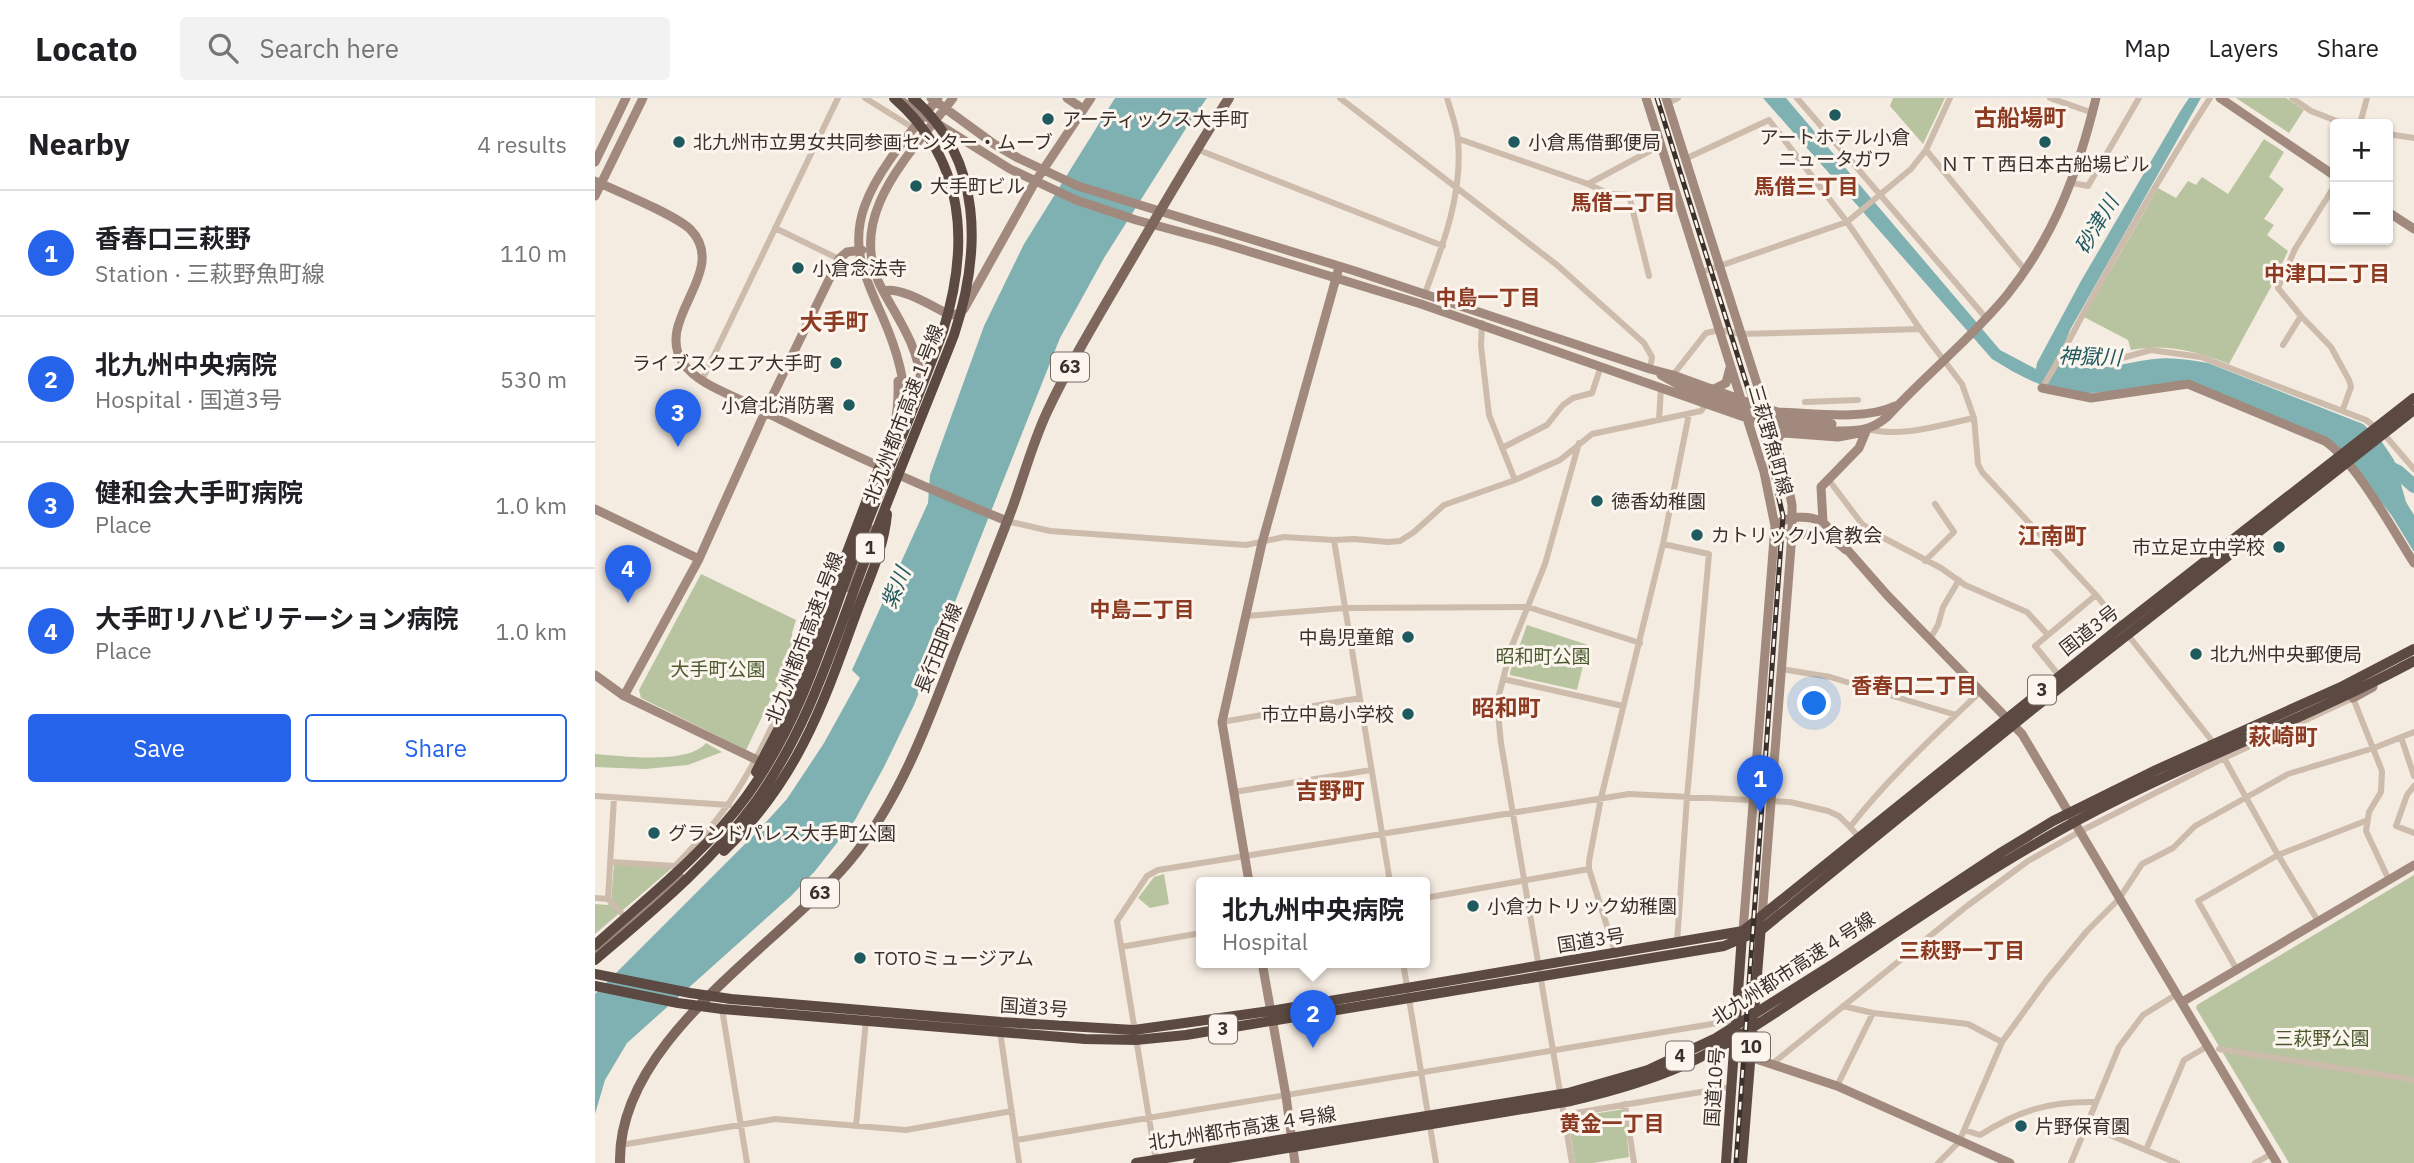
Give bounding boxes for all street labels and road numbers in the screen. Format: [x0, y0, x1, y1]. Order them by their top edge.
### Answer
street label: 北九州都市高速１号線 [858, 321, 948, 507]
road number: 63 [1051, 353, 1089, 382]
street label: 三萩野魚町線 [1744, 382, 1798, 498]
road number: 1 [856, 534, 884, 562]
street label: 北九州都市高速1号線 [760, 549, 848, 727]
street label: 長行田町線 [909, 599, 967, 697]
street label: 国道3号 [2055, 599, 2123, 661]
road number: 3 [2028, 676, 2056, 704]
road number: 63 [801, 878, 839, 908]
street label: 北九州都市高速４号線 [1707, 906, 1879, 1030]
street label: 国道3号 [1555, 923, 1627, 957]
street label: 国道3号 [999, 993, 1069, 1021]
road number: 3 [1209, 1014, 1237, 1044]
road number: 10 [1732, 1032, 1770, 1062]
road number: 4 [1666, 1042, 1694, 1071]
street label: 国道10号 [1699, 1046, 1729, 1128]
street label: 北九州都市高速４号線 [1146, 1101, 1338, 1155]

